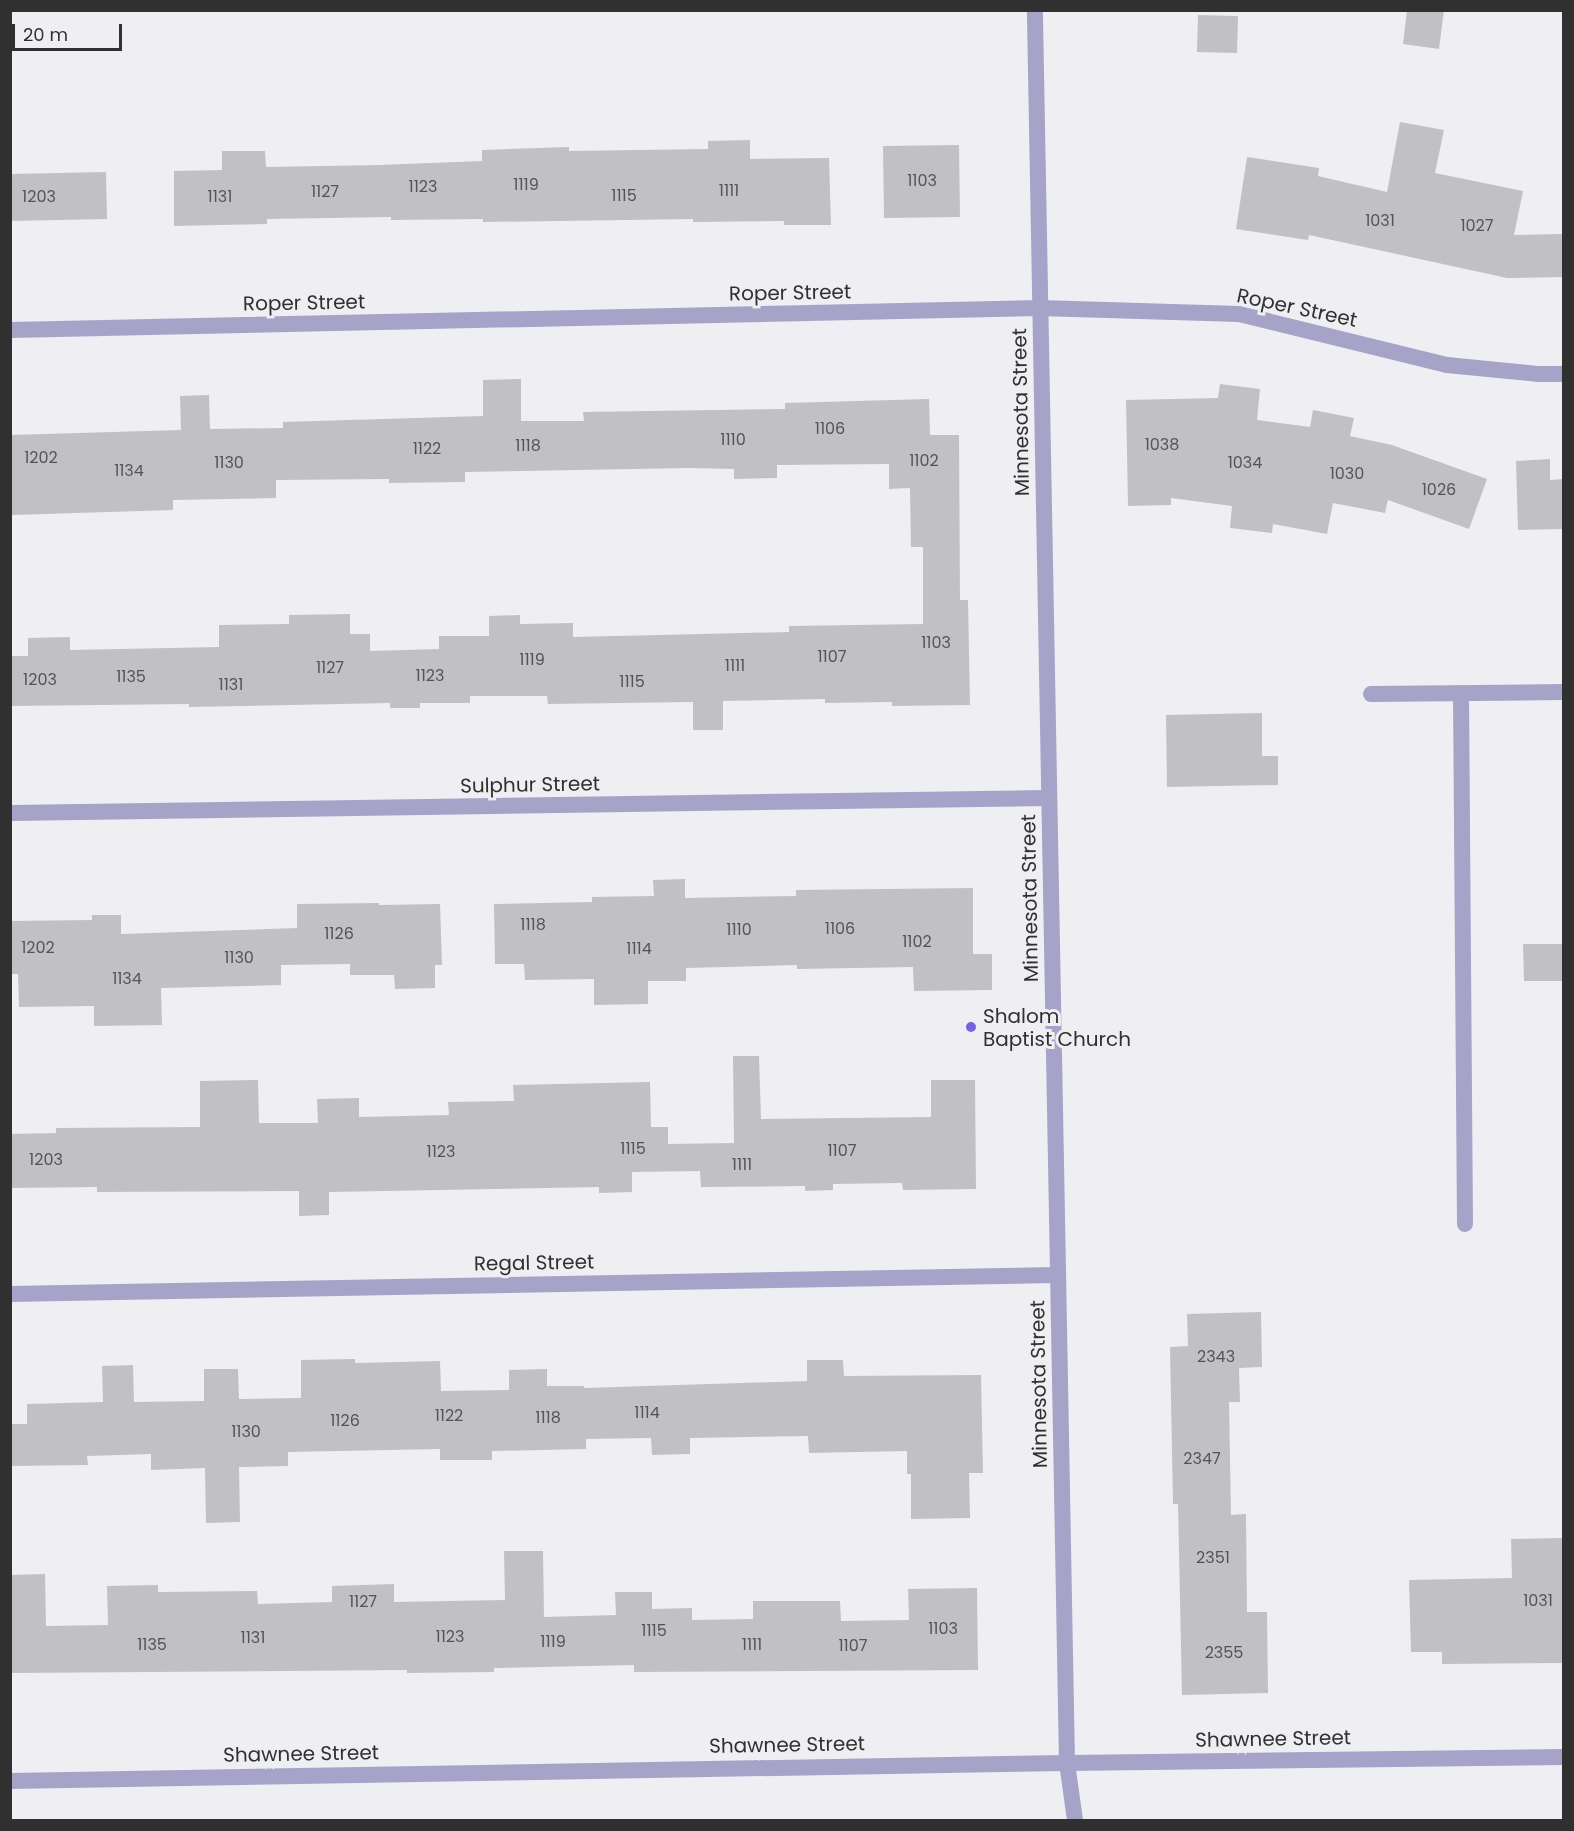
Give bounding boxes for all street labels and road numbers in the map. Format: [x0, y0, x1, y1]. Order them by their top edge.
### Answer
street label: Roper Street [729, 280, 851, 306]
street label: Roper Street [1235, 284, 1359, 332]
street label: Roper Street [243, 290, 365, 316]
street label: Minnesota Street [1008, 328, 1034, 496]
street label: Sulphur Street [460, 772, 600, 798]
street label: Minnesota Street [1017, 814, 1043, 982]
street label: Regal Street [474, 1250, 594, 1276]
street label: Minnesota Street [1026, 1300, 1052, 1468]
street label: Shawnee Street [1195, 1726, 1351, 1752]
street label: Shawnee Street [709, 1732, 865, 1758]
street label: Shawnee Street [223, 1741, 379, 1767]

